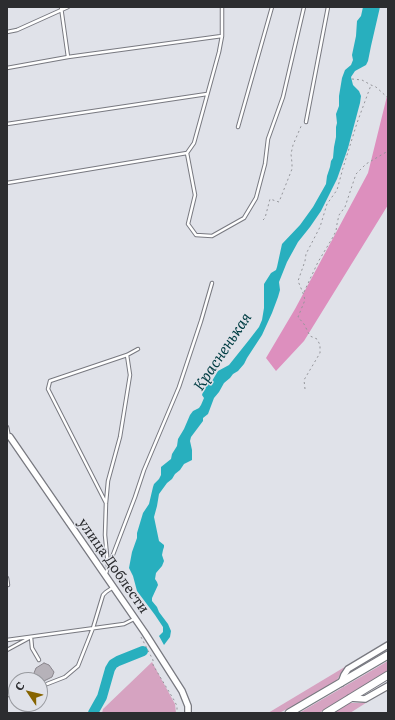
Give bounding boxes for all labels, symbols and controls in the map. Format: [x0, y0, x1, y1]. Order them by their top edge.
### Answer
water label: Красненькая [190, 310, 256, 394]
street label: улица Доблести [74, 515, 152, 617]
north arrow [8, 672, 48, 712]
text: С [10, 678, 28, 693]

